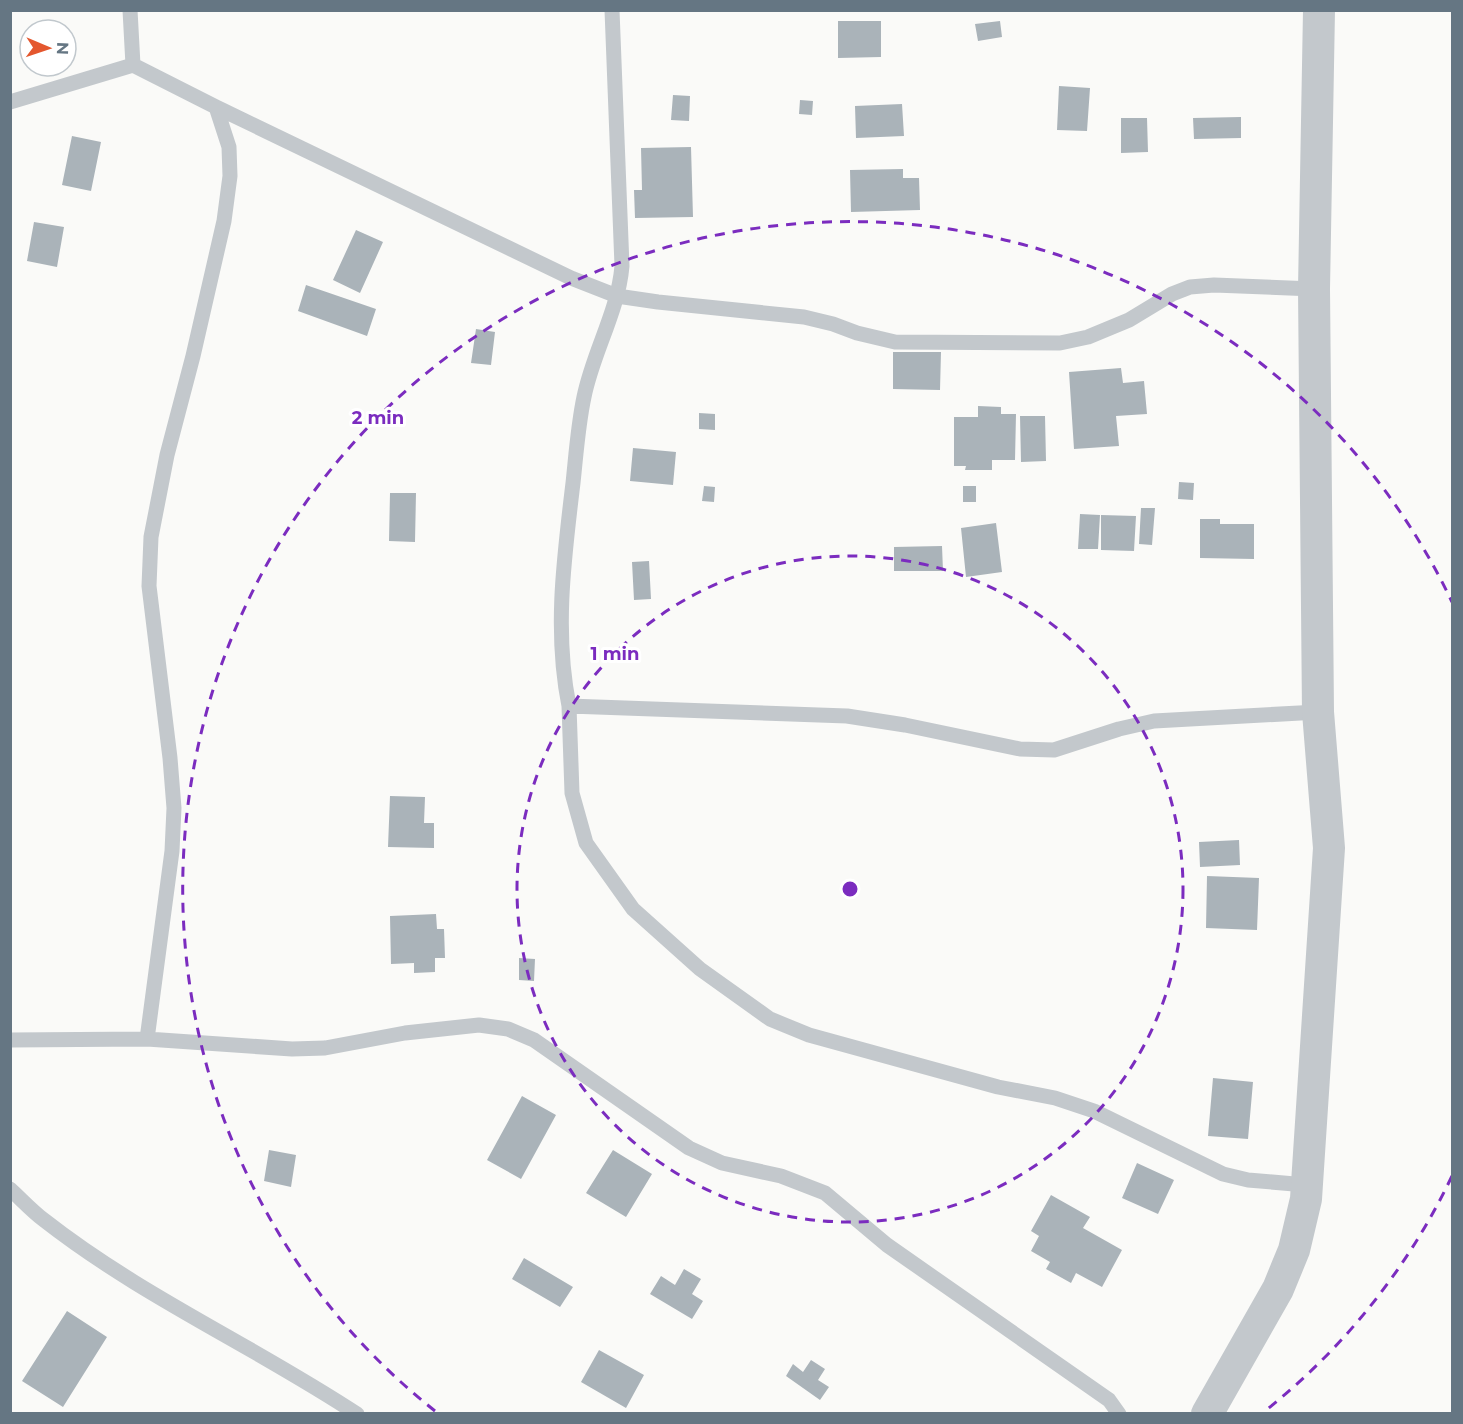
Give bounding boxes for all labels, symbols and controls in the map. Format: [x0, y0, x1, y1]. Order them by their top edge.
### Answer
north arrow [18, 18, 78, 78]
text: N [53, 42, 72, 55]
text: 2 min [352, 407, 404, 429]
text: 1 min [591, 643, 639, 665]
centre of rings [840, 879, 860, 899]

